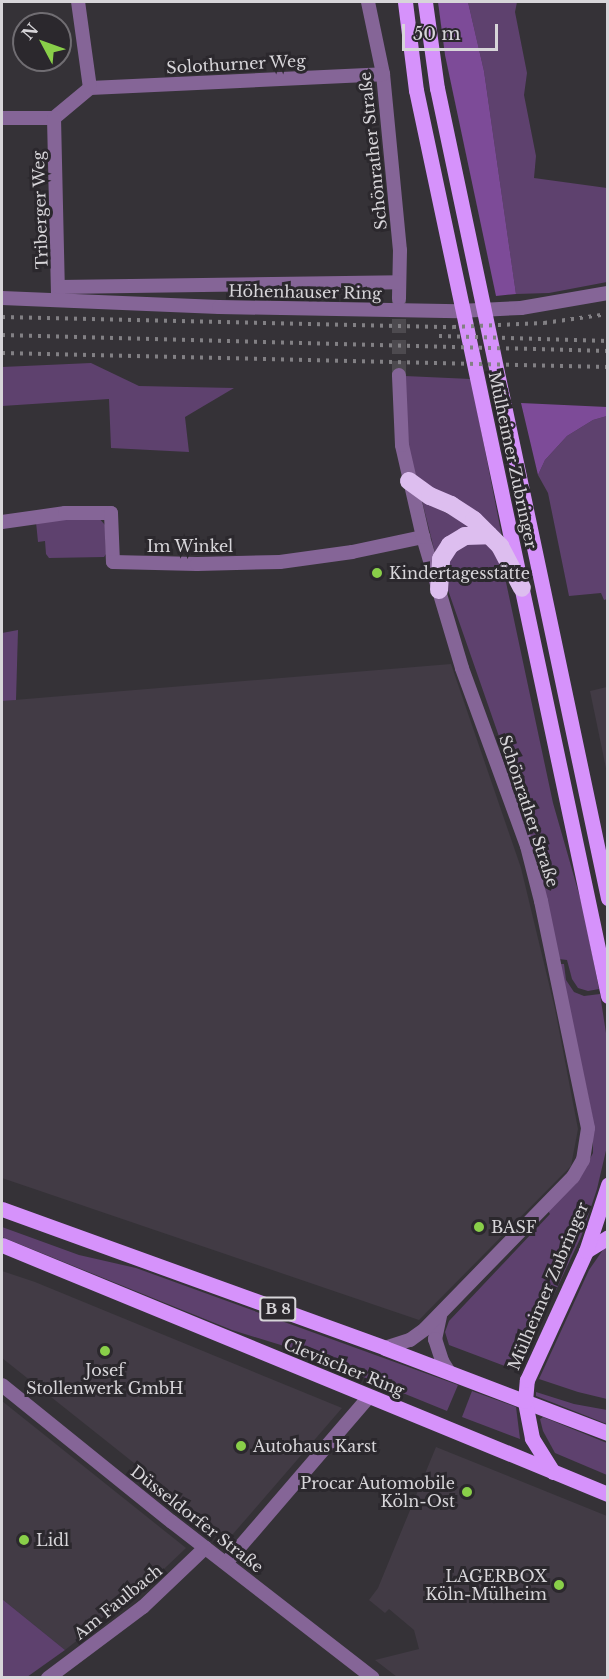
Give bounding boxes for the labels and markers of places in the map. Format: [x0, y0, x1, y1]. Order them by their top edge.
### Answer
place label: Kindertagesstätte [389, 563, 530, 583]
marker: Kindertagesstätte [370, 566, 384, 580]
place label: BASF [491, 1217, 536, 1237]
marker: BASF [472, 1220, 486, 1234]
marker: Josef Stollenwerk GmbH [98, 1344, 112, 1358]
place label: Josef Stollenwerk GmbH [26, 1360, 184, 1398]
place label: Autohaus Karst [253, 1436, 377, 1456]
marker: Autohaus Karst [234, 1439, 248, 1453]
place label: Procar Automobile Köln-Ost [299, 1473, 455, 1511]
marker: Procar Automobile Köln-Ost [460, 1485, 474, 1499]
place label: Lidl [36, 1530, 69, 1550]
marker: Lidl [17, 1533, 31, 1547]
place label: LAGERBOX Köln-Mülheim [425, 1566, 547, 1604]
marker: LAGERBOX Köln-Mülheim [552, 1578, 566, 1592]

